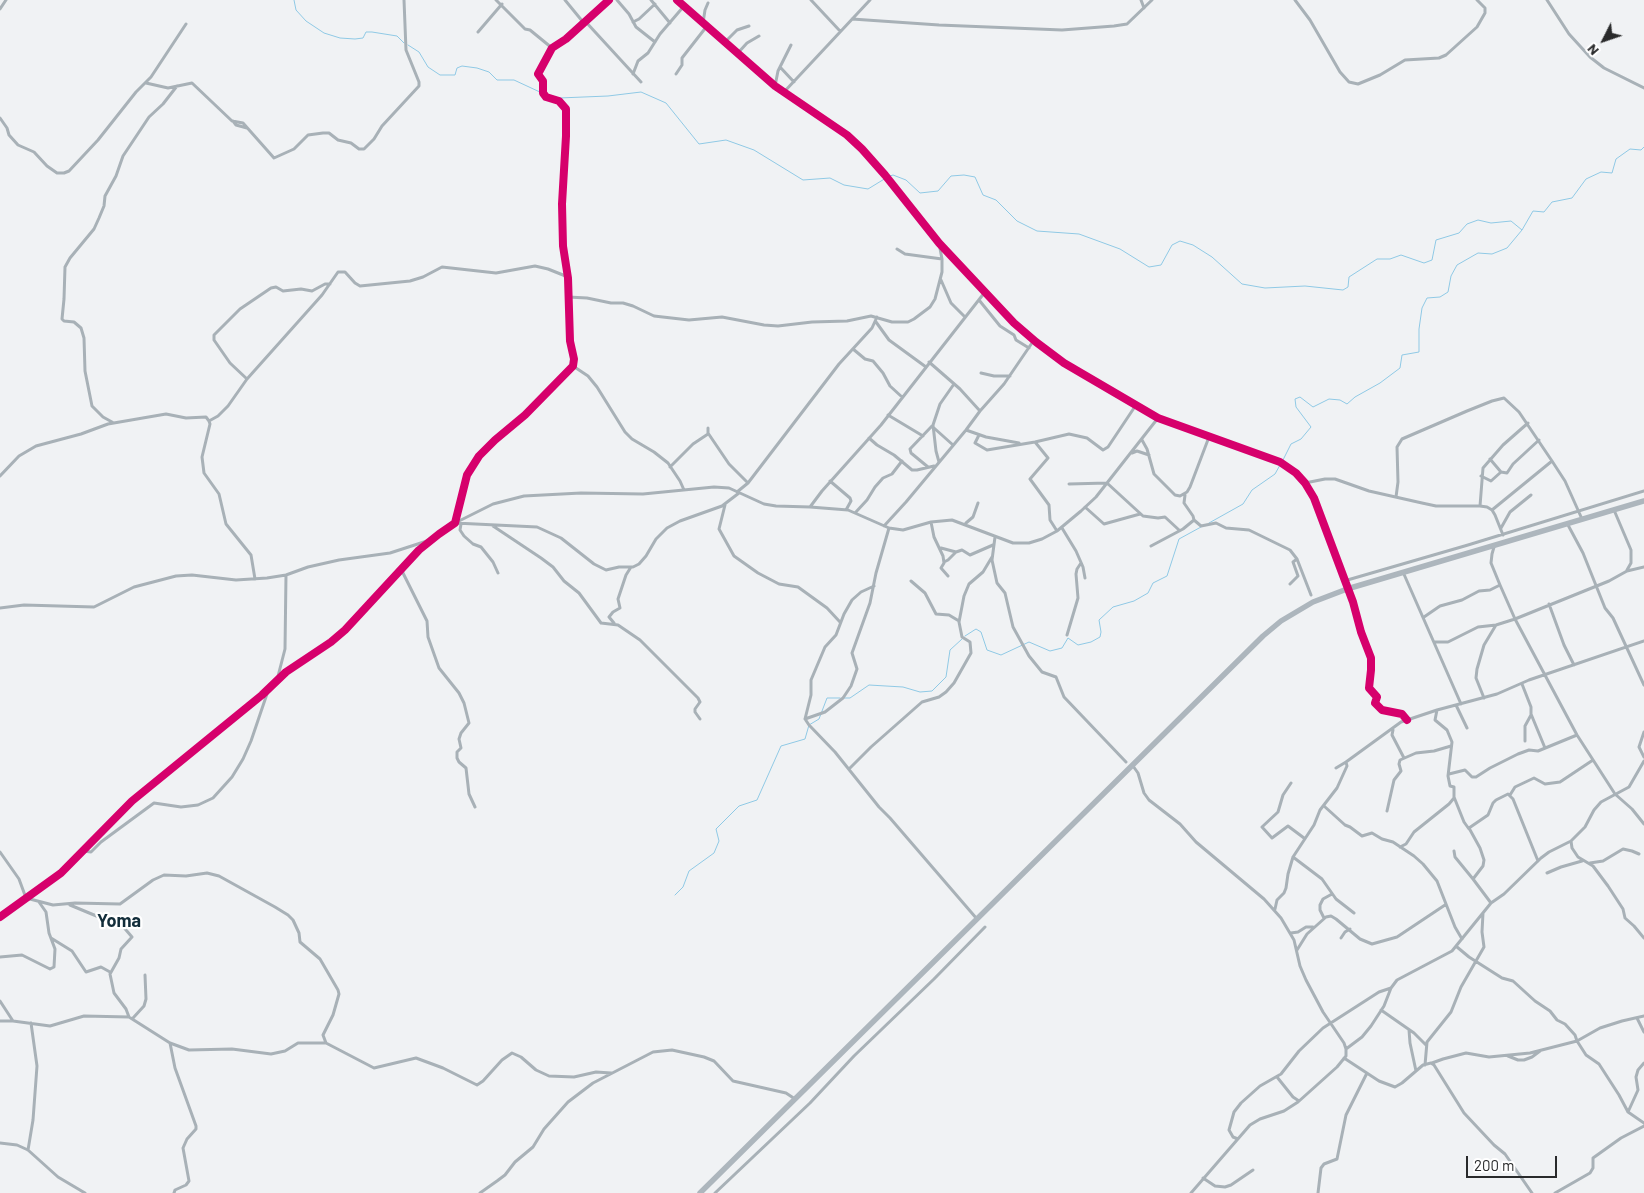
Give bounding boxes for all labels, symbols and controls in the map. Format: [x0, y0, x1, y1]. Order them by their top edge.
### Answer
north arrow [1579, 15, 1629, 65]
text: N [1583, 41, 1602, 59]
district label: Yoma [97, 910, 141, 932]
scale bar [1469, 1146, 1560, 1178]
text: 200 m [1474, 1156, 1514, 1174]

